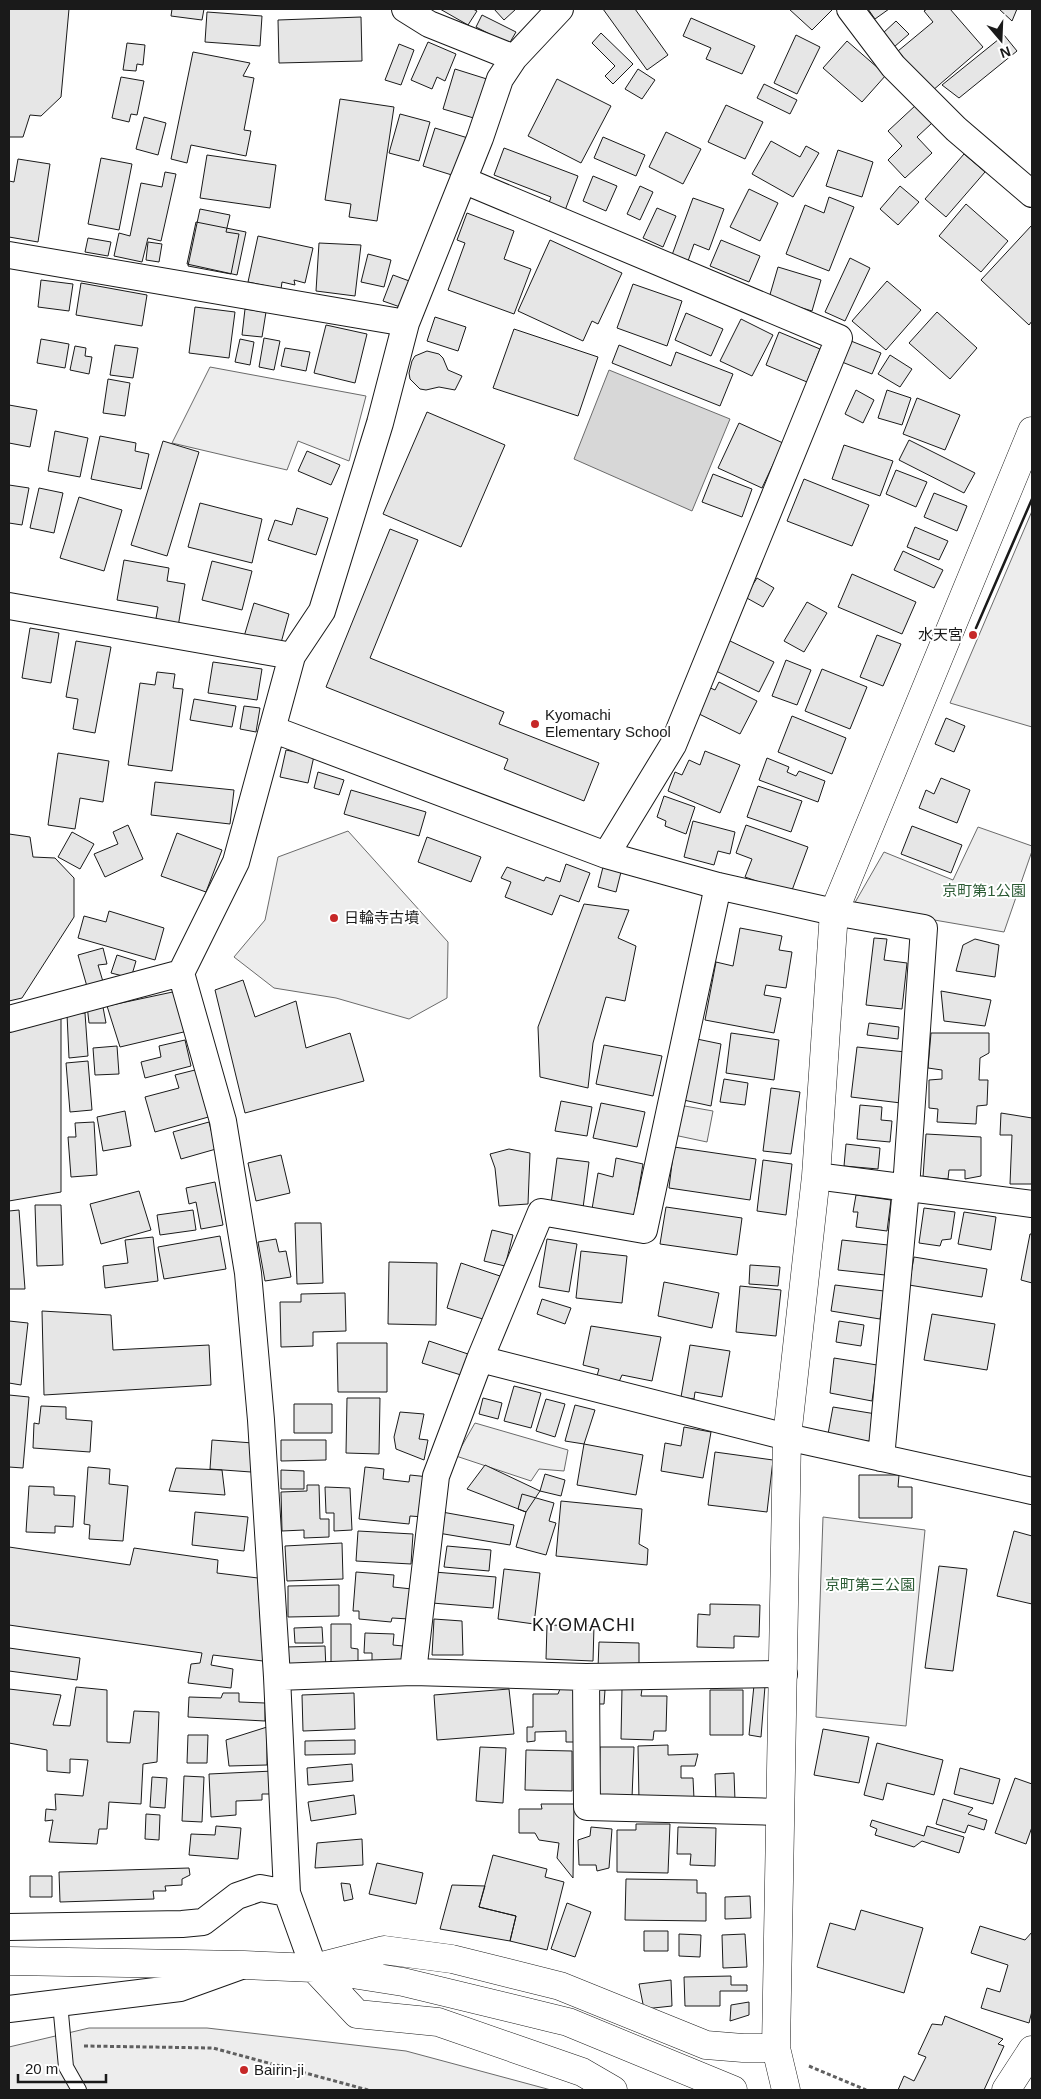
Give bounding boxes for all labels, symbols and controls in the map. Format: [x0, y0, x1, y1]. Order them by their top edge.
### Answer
north arrow [976, 15, 1026, 65]
text: N [998, 43, 1013, 62]
place label: 水天宮 [918, 626, 963, 643]
marker: 水天宮 [967, 629, 979, 641]
place label: Kyomachi Elementary School [545, 706, 671, 740]
marker: Kyomachi Elementary School [529, 718, 541, 730]
park label: 京町第1公園 [942, 882, 1026, 899]
place label: 日輪寺古墳 [344, 909, 419, 926]
marker: 日輪寺古墳 [328, 912, 340, 924]
park label: 京町第三公園 [825, 1576, 915, 1593]
district label: KYOMACHI [532, 1615, 636, 1635]
scale bar [18, 2052, 105, 2084]
text: 20 m [25, 2060, 58, 2077]
place label: Bairin-ji [254, 2061, 304, 2078]
marker: Bairin-ji [238, 2064, 250, 2076]

